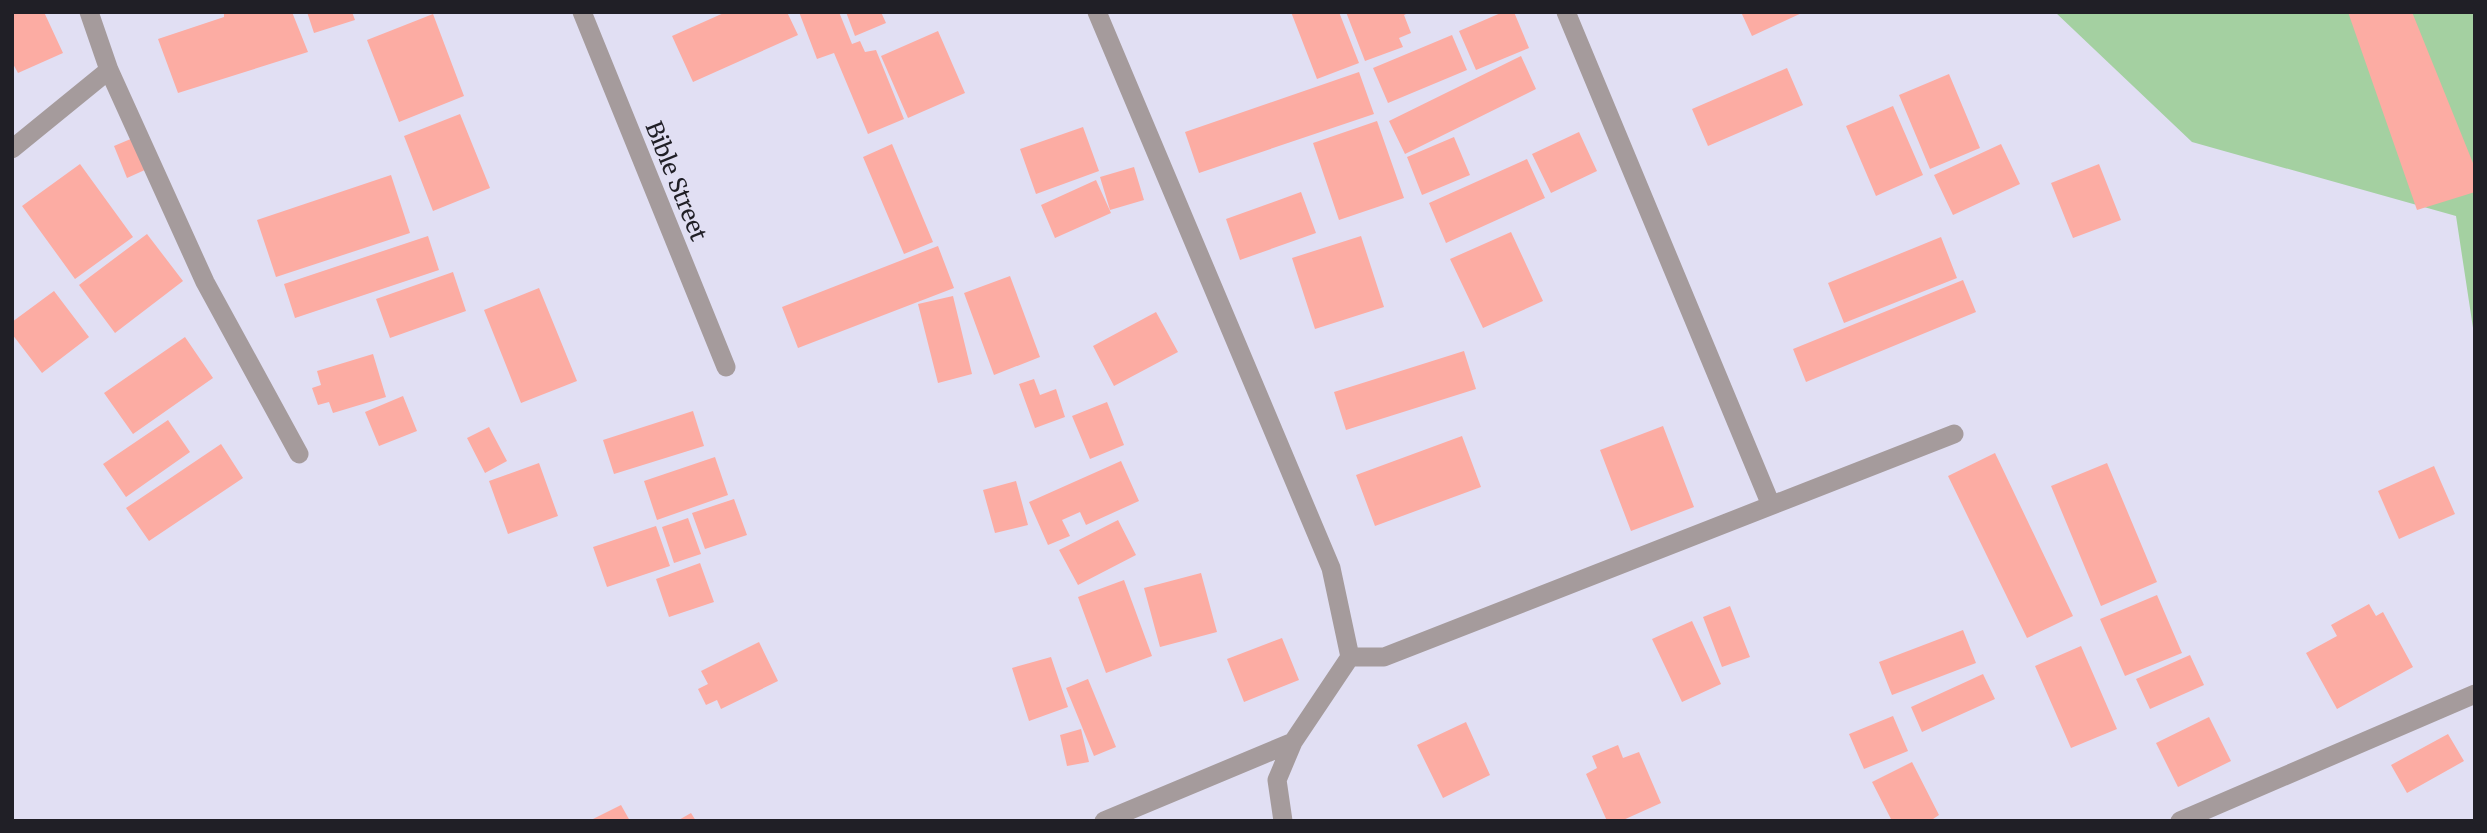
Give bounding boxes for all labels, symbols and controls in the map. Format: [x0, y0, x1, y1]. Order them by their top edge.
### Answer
street label: Bible Street [639, 117, 714, 245]

